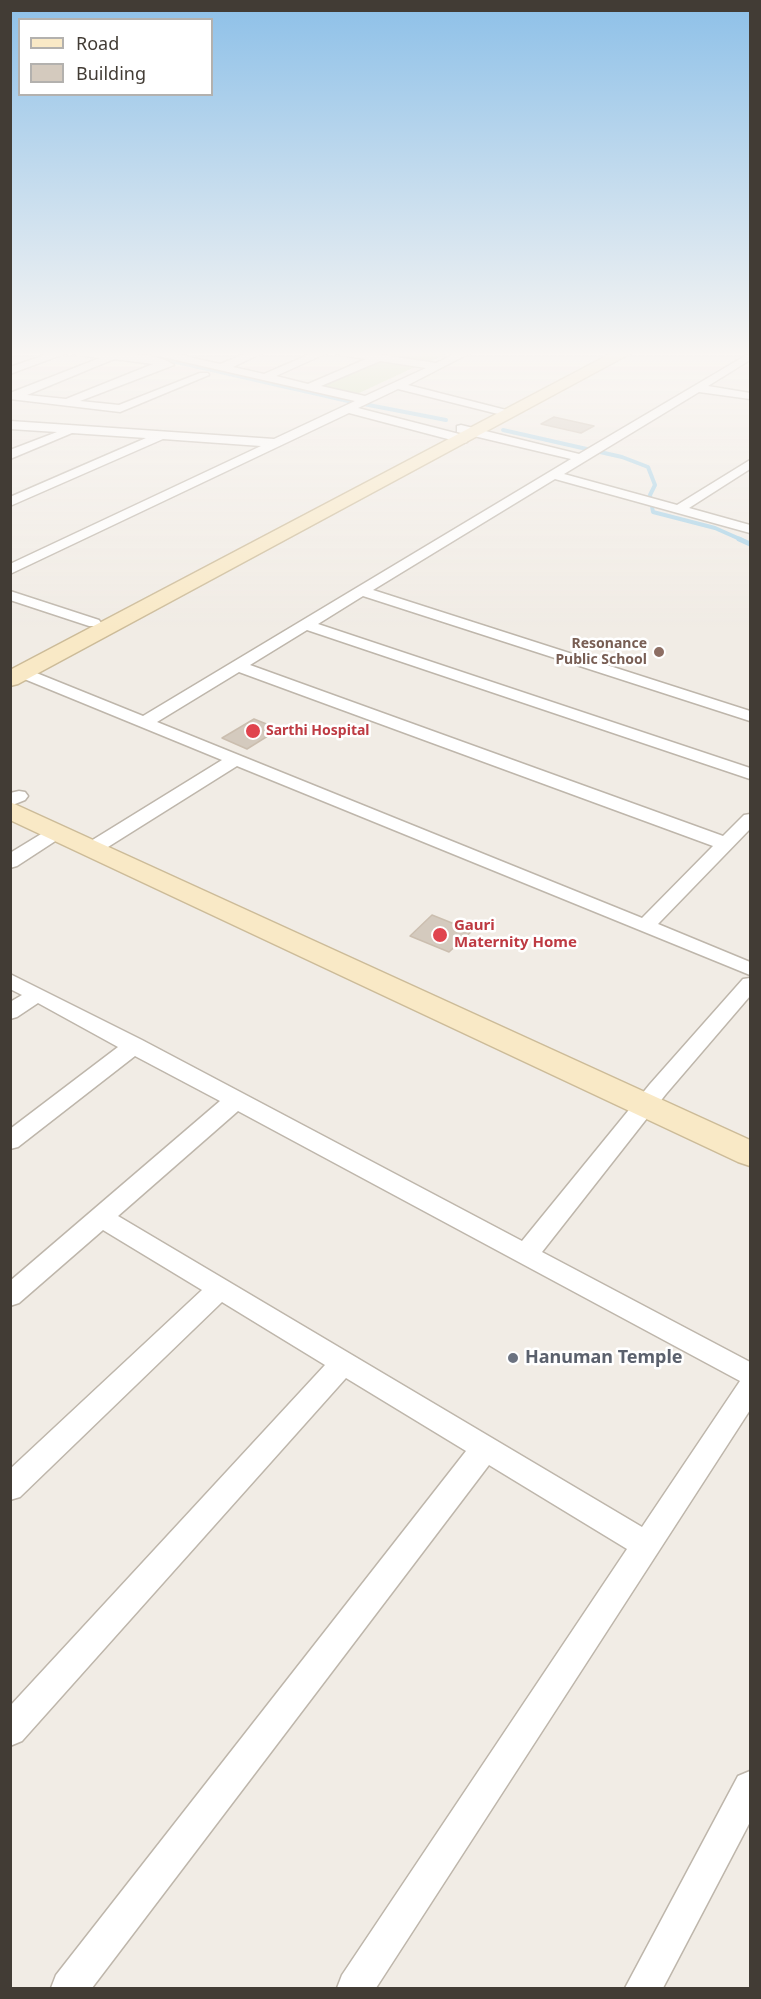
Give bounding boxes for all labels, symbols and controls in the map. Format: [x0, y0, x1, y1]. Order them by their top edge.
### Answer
legend [18, 18, 213, 96]
text: Road [76, 31, 119, 55]
text: Building [76, 61, 146, 85]
place label: Resonance Public School [555, 636, 647, 668]
marker: Resonance Public School [652, 645, 666, 659]
marker: Sarthi Hospital [244, 722, 262, 740]
place label: Sarthi Hospital [266, 723, 370, 739]
place label: Gauri Maternity Home [454, 917, 577, 952]
marker: Gauri Maternity Home [431, 926, 449, 944]
place label: Hanuman Temple [525, 1347, 683, 1369]
marker: Hanuman Temple [506, 1351, 520, 1365]

